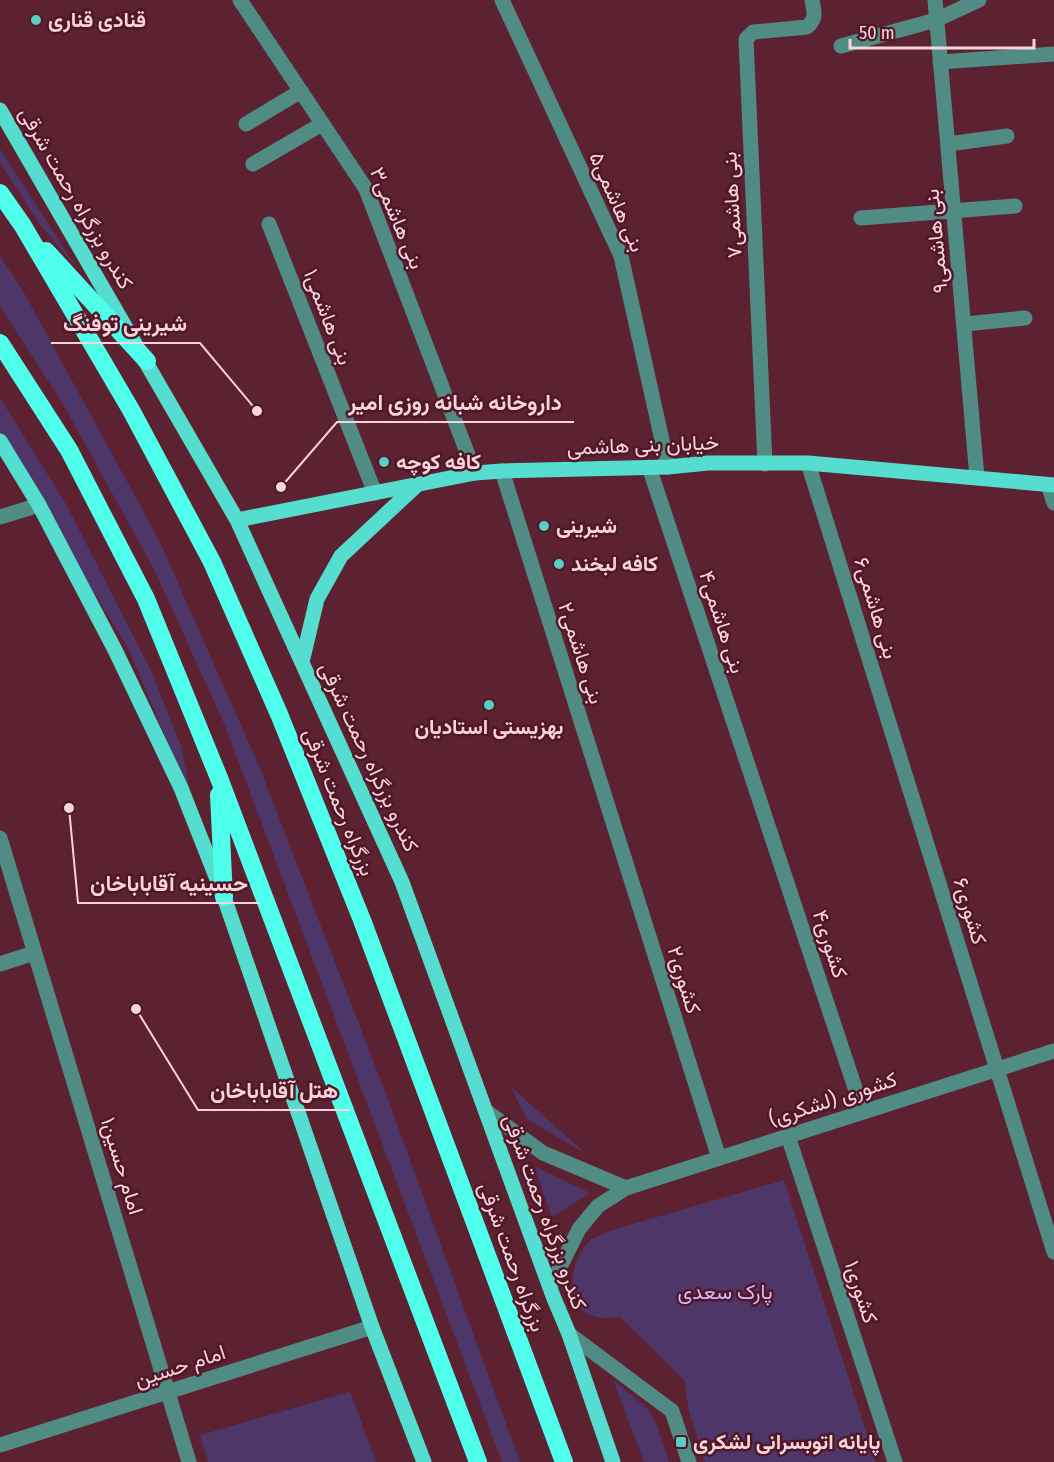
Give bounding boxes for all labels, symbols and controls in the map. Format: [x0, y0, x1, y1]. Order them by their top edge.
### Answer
place label: قنادی قناری [48, 7, 146, 33]
scale bar [850, 12, 1034, 50]
marker: قنادی قناری [29, 13, 43, 27]
text: 50 m [859, 22, 895, 44]
street label: کندرو بزرگراه رحمت شرقی [13, 102, 139, 294]
street label: بنی هاشمی۵ [583, 148, 651, 256]
street label: بنی هاشمی۷ [716, 151, 748, 259]
street label: بنی هاشمی۳ [364, 163, 430, 273]
street label: بنی هاشمی۹ [918, 188, 954, 294]
street label: بنی هاشمی۱ [298, 265, 358, 369]
callout: شیرینی توفنگ [51, 303, 200, 343]
text: شیرینی توفنگ [63, 310, 187, 337]
callout: داروخانه شبانه روزی امیر [337, 382, 574, 422]
text: داروخانه شبانه روزی امیر [347, 389, 562, 416]
street label: خیابان بنی هاشمی [566, 429, 720, 461]
place label: کافه کوچه [396, 449, 481, 476]
marker: کافه کوچه [377, 455, 391, 469]
place label: شیرینی [556, 513, 617, 539]
marker: شیرینی [537, 519, 551, 533]
place label: کافه لبخند [571, 551, 658, 577]
street label: ۶بنی هاشمی [848, 554, 904, 662]
marker: کافه لبخند [552, 557, 566, 571]
street label: ۴بنی هاشمی [693, 567, 751, 677]
street label: ۲بنی هاشمی [552, 599, 610, 707]
street label: کندرو بزرگراه رحمت شرقی [314, 658, 424, 856]
marker: بهزیستی استادیان [482, 698, 496, 712]
place label: بهزیستی استادیان [415, 714, 564, 740]
street label: بزرگراه رحمت شرقی [298, 724, 380, 880]
callout: حسینیه آقاباباخان [78, 863, 260, 903]
text: حسینیه آقاباباخان [90, 870, 248, 897]
street label: کشوری۶ [948, 874, 992, 948]
street label: کشوری۴ [807, 907, 853, 981]
street label: کشوری۲ [661, 943, 707, 1017]
street label: کشوری (لشکری) [766, 1066, 900, 1132]
callout: هتل آقاباباخان [198, 1070, 350, 1110]
text: هتل آقاباباخان [210, 1077, 338, 1104]
street label: کندرو بزرگراه رحمت شرقی [498, 1111, 592, 1313]
street label: امام حسین۱ [94, 1114, 149, 1218]
street label: بزرگراه رحمت شرقی [473, 1179, 551, 1335]
street label: ۱کشوری [839, 1257, 883, 1327]
park label: پارک سعدی [677, 1279, 773, 1306]
street label: امام حسین [131, 1339, 229, 1394]
place label: پایانه اتوبسرانی لشکری [693, 1429, 880, 1456]
marker: پایانه اتوبسرانی لشکری [674, 1435, 688, 1449]

